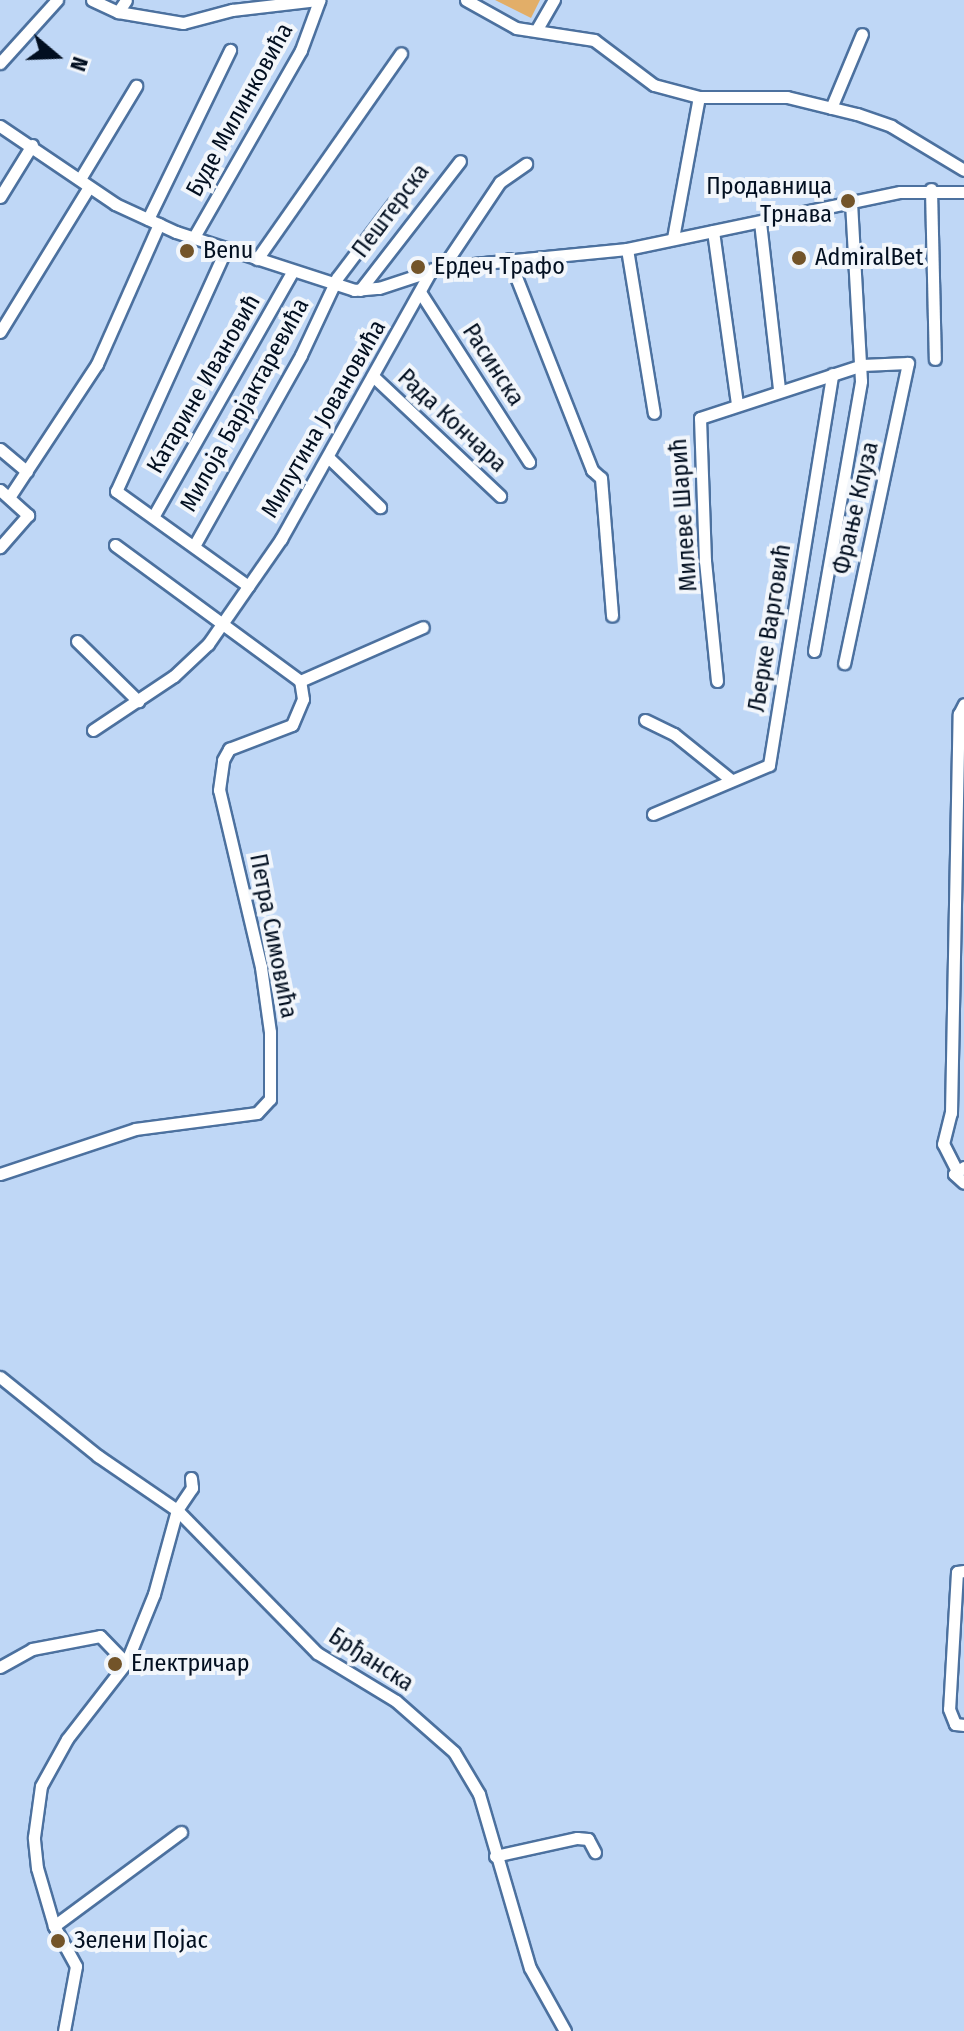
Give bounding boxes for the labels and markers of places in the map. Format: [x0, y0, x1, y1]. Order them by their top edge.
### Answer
place label: Продавница Трнава [706, 173, 832, 229]
marker: Продавница Трнава [839, 192, 857, 210]
place label: Benu [203, 237, 253, 265]
marker: Benu [178, 242, 196, 260]
place label: AdmiralBet [815, 244, 923, 272]
marker: AdmiralBet [790, 249, 808, 267]
place label: Ердеч Трафо [434, 253, 565, 281]
marker: Ердеч Трафо [409, 258, 427, 276]
place label: Електричар [131, 1650, 249, 1678]
marker: Електричар [106, 1655, 124, 1673]
place label: Зелени Појас [74, 1927, 208, 1955]
marker: Зелени Појас [49, 1932, 67, 1950]

